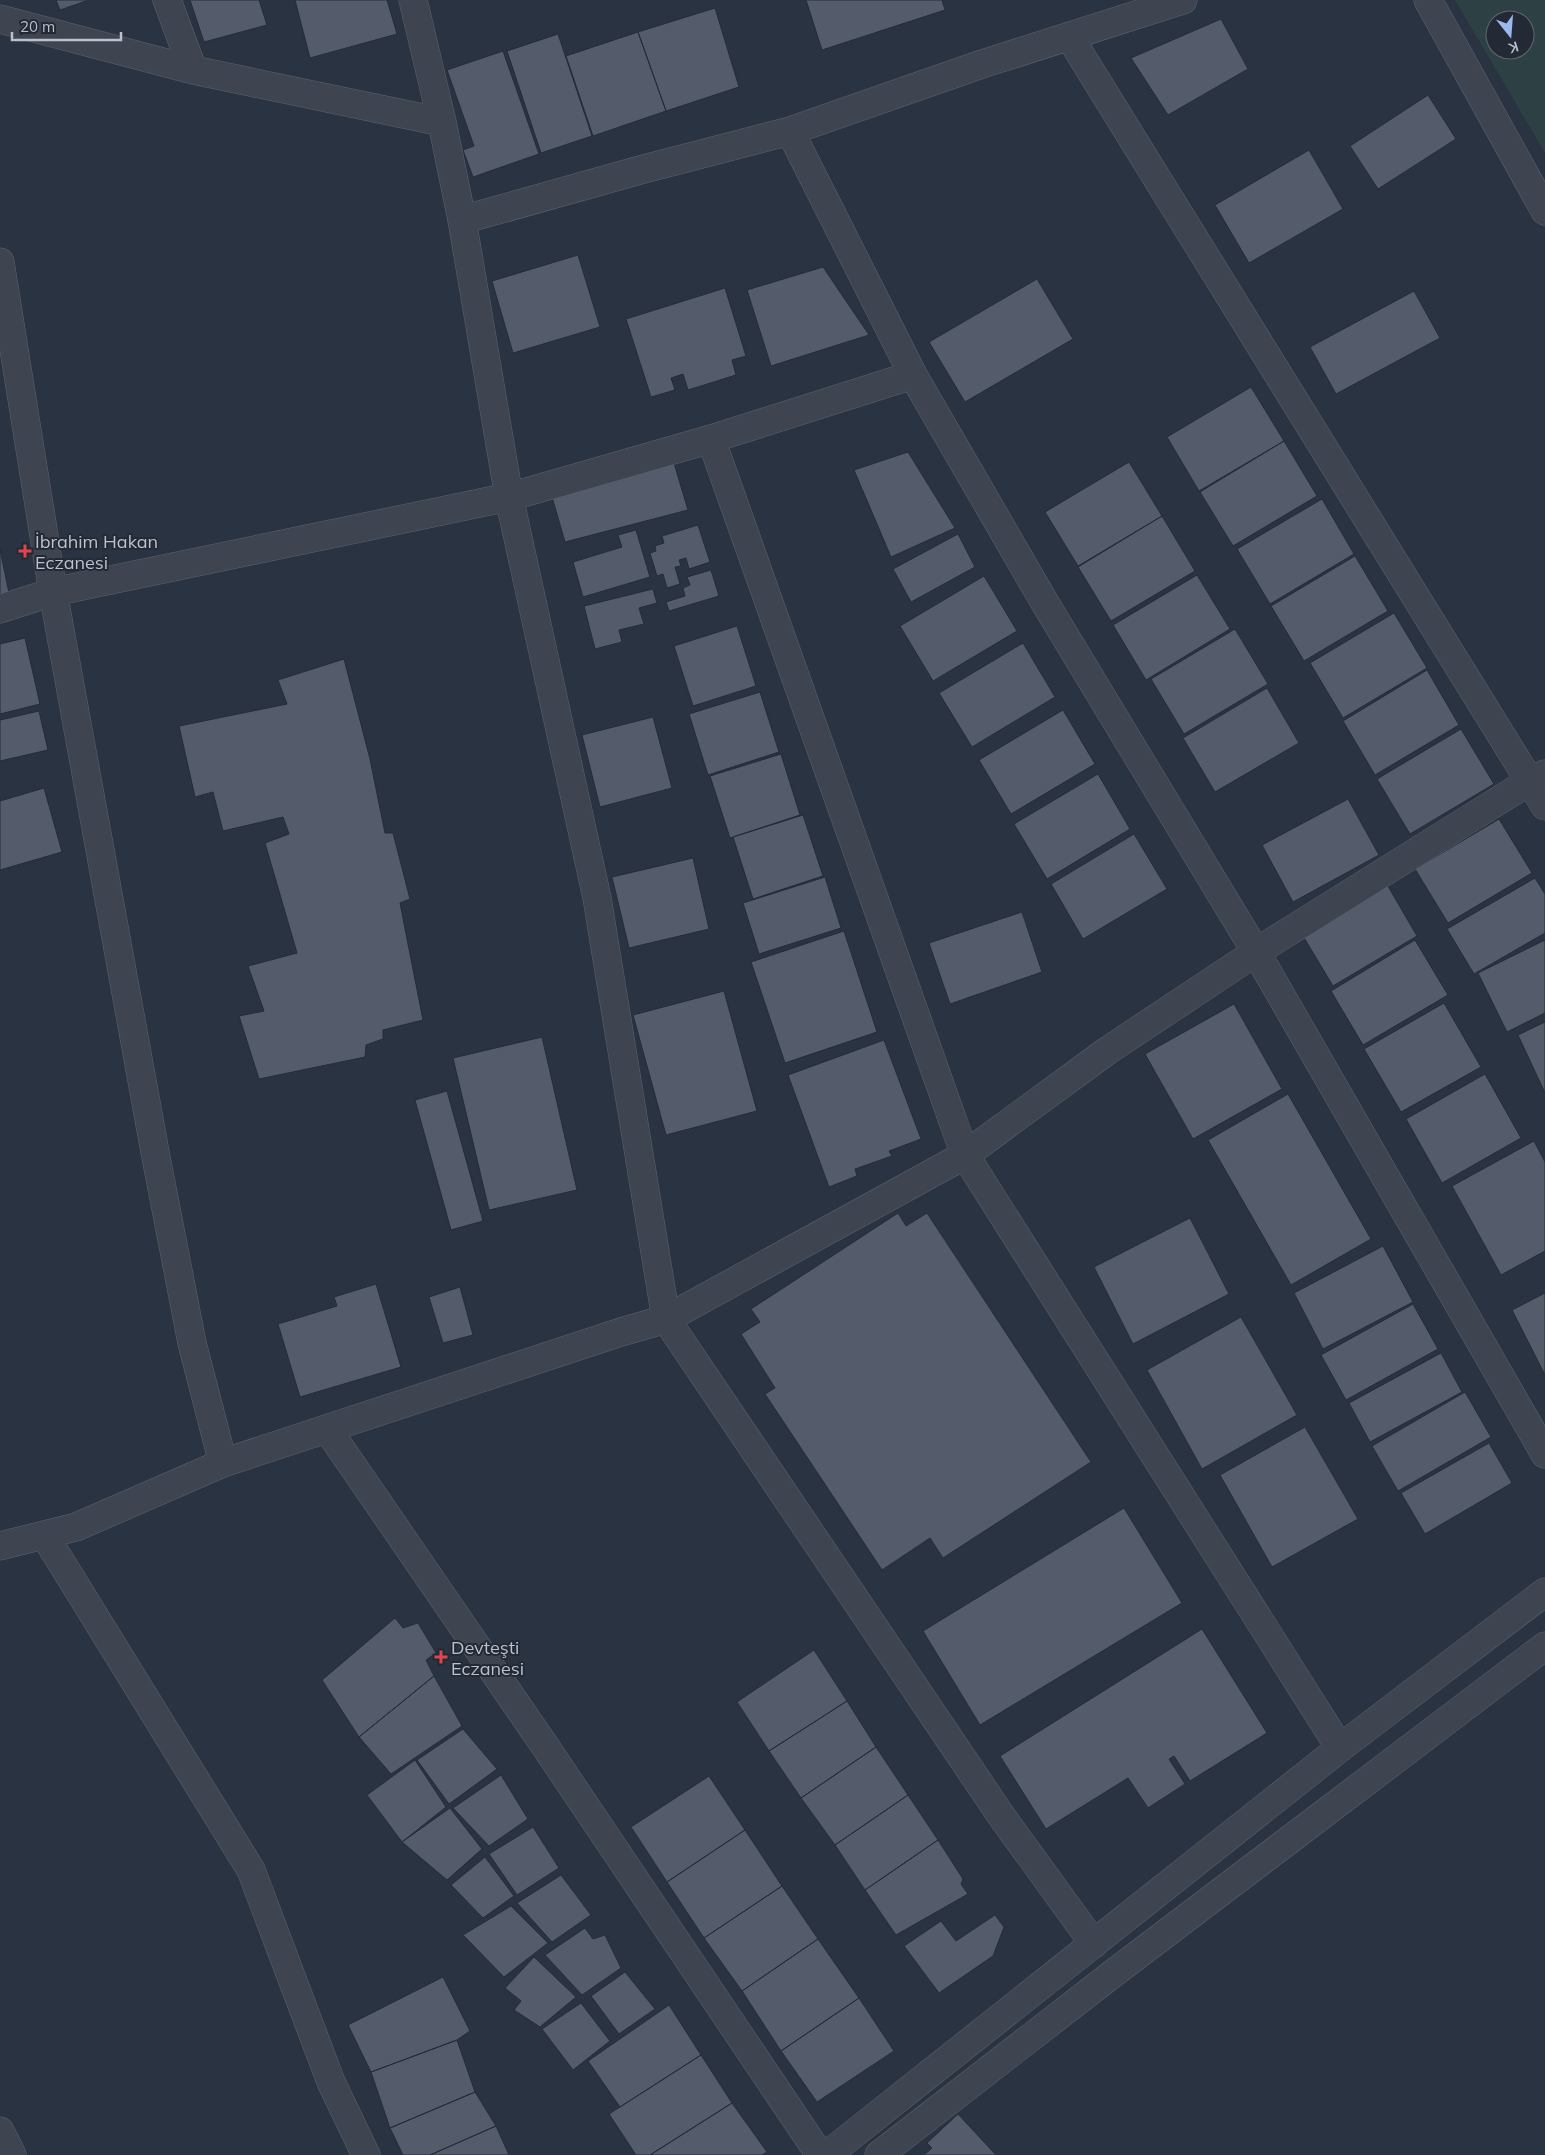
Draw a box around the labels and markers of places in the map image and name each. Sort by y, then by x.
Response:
place label: İbrahim Hakan Eczanesi [35,530,158,574]
marker: İbrahim Hakan Eczanesi [19,545,31,557]
place label: Devteşti Eczanesi [451,1636,524,1680]
marker: Devteşti Eczanesi [435,1651,447,1663]

